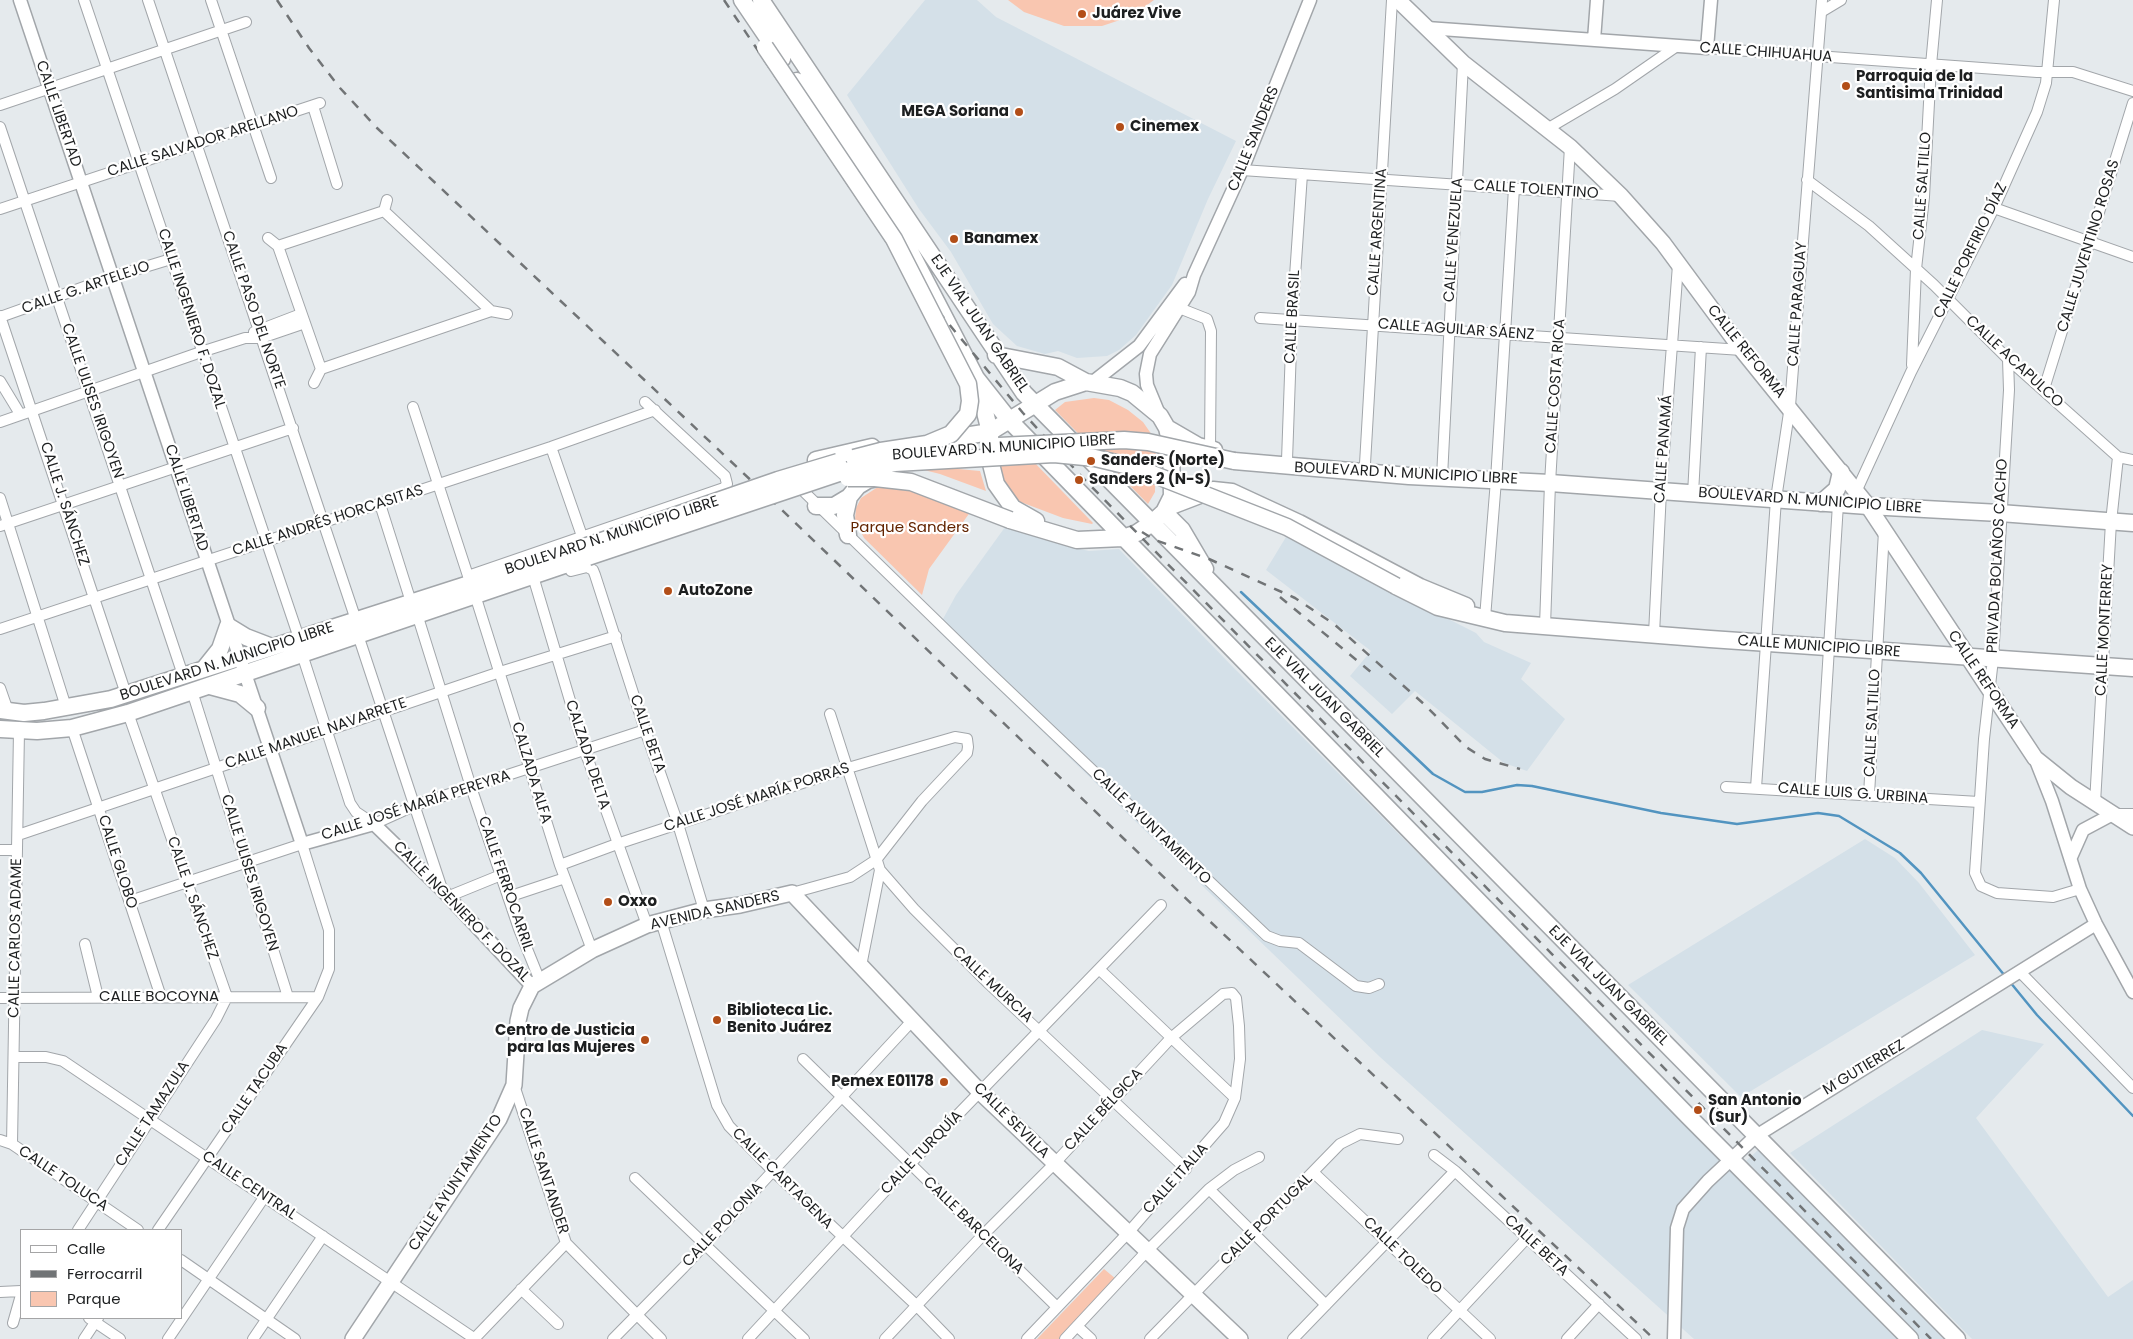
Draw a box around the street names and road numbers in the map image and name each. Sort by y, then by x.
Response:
street label: CALLE CHIHUAHUA [1699,39,1833,67]
street label: CALLE LIBERTAD [31,58,85,170]
street label: CALLE SANDERS [1225,84,1283,194]
street label: CALLE SALVADOR ARELLANO [105,103,301,181]
street label: CALLE SALTILLO [1910,131,1936,241]
street label: CALLE JUVENTINO ROSAS [2054,158,2124,334]
street label: CALLE ARGENTINA [1365,168,1391,296]
street label: CALLE VENEZUELA [1441,177,1467,303]
street label: CALLE TOLENTINO [1473,177,1599,203]
street label: CALLE PORFIRIO DÍAZ [1930,180,2012,322]
street label: CALLE INGENIERO F. DOZAL [153,227,229,411]
street label: CALLE PASO DEL NORTE [218,229,288,391]
street label: CALLE PARAGUAY [1785,241,1811,367]
street label: EJE VIAL JUAN GABRIEL [926,252,1032,396]
street label: CALLE G. ARTELEJO [20,258,152,318]
street label: CALLE BRASIL [1282,270,1304,364]
street label: CALLE REFORMA [1703,302,1789,402]
street label: CALLE ACAPULCO [1961,312,2067,412]
street label: CALLE AGUILAR SÁENZ [1377,316,1535,344]
street label: CALLE COSTA RICA [1542,318,1570,454]
street label: CALLE ULISES IRIGOYEN [57,321,127,481]
street label: CALLE PANAMÁ [1651,394,1677,504]
street label: BOULEVARD N. MUNICIPIO LIBRE [892,431,1116,465]
street label: CALLE J. SÁNCHEZ [36,440,92,568]
street label: CALLE LIBERTAD [160,442,212,554]
street label: PRIVADA BOLAÑOS CACHO [1984,458,2012,654]
street label: BOULEVARD N. MUNICIPIO LIBRE [1294,459,1518,489]
street label: CALLE ANDRÉS HORCASITAS [230,482,426,560]
street label: BOULEVARD N. MUNICIPIO LIBRE [1698,484,1922,518]
street label: BOULEVARD N. MUNICIPIO LIBRE [503,493,721,579]
street label: CALLE MONTERREY [2093,564,2117,696]
street label: BOULEVARD N. MUNICIPIO LIBRE [118,619,336,705]
street label: CALLE REFORMA [1943,627,2023,733]
street label: CALLE MUNICIPIO LIBRE [1737,632,1901,662]
street label: EJE VIAL JUAN GABRIEL [1260,634,1388,762]
street label: CALLE SALTILLO [1861,668,1885,778]
street label: CALLE BETA [625,693,669,775]
street label: CALLE MANUEL NAVARRETE [223,694,409,774]
street label: CALZADA DELTA [561,698,613,812]
street label: CALZADA ALFA [507,720,555,826]
street label: CALLE JOSÉ MARÍA PORRAS [662,759,852,837]
street label: CALLE AYUNTAMIENTO [1088,765,1214,889]
street label: CALLE JOSÉ MARÍA PEREYRA [319,767,513,845]
street label: CALLE LUIS G. URBINA [1777,780,1929,808]
street label: CALLE ULISES IRIGOYEN [217,792,281,954]
street label: CALLE GLOBO [93,813,141,911]
street label: CALLE FERROCARRIL [473,814,537,954]
street label: CALLE J. SÁNCHEZ [163,834,221,962]
street label: CALLE INGENIERO F. DOZAL [389,838,533,986]
street label: CALLE CARLOS ADAME [6,858,26,1018]
street label: AVENIDA SANDERS [648,887,782,935]
street label: EJE VIAL JUAN GABRIEL [1544,922,1672,1050]
street label: CALLE MURCIA [948,943,1036,1027]
street label: CALLE BOCOYNA [99,988,219,1006]
street label: M GUTIERREZ [1820,1037,1908,1099]
street label: CALLE TACUBA [218,1040,292,1138]
street label: CALLE TAMAZULA [112,1058,194,1170]
street label: CALLE BÉLGICA [1061,1065,1147,1155]
street label: CALLE SEVILLA [969,1079,1053,1163]
street label: CALLE SANTANDER [514,1105,572,1237]
street label: CALLE TURQUÍA [878,1107,966,1199]
street label: CALLE AYUNTAMIENTO [405,1111,507,1255]
street label: CALLE CARTAGENA [728,1125,836,1233]
street label: CALLE ITALIA [1140,1140,1212,1218]
street label: CALLE TOLUCA [15,1142,111,1216]
street label: CALLE CENTRAL [198,1148,300,1224]
street label: CALLE PORTUGAL [1217,1170,1317,1270]
street label: CALLE BARCELONA [919,1173,1027,1279]
street label: CALLE POLONIA [679,1179,767,1271]
street label: CALLE BETA [1500,1212,1572,1280]
street label: CALLE TOLEDO [1359,1214,1445,1298]

